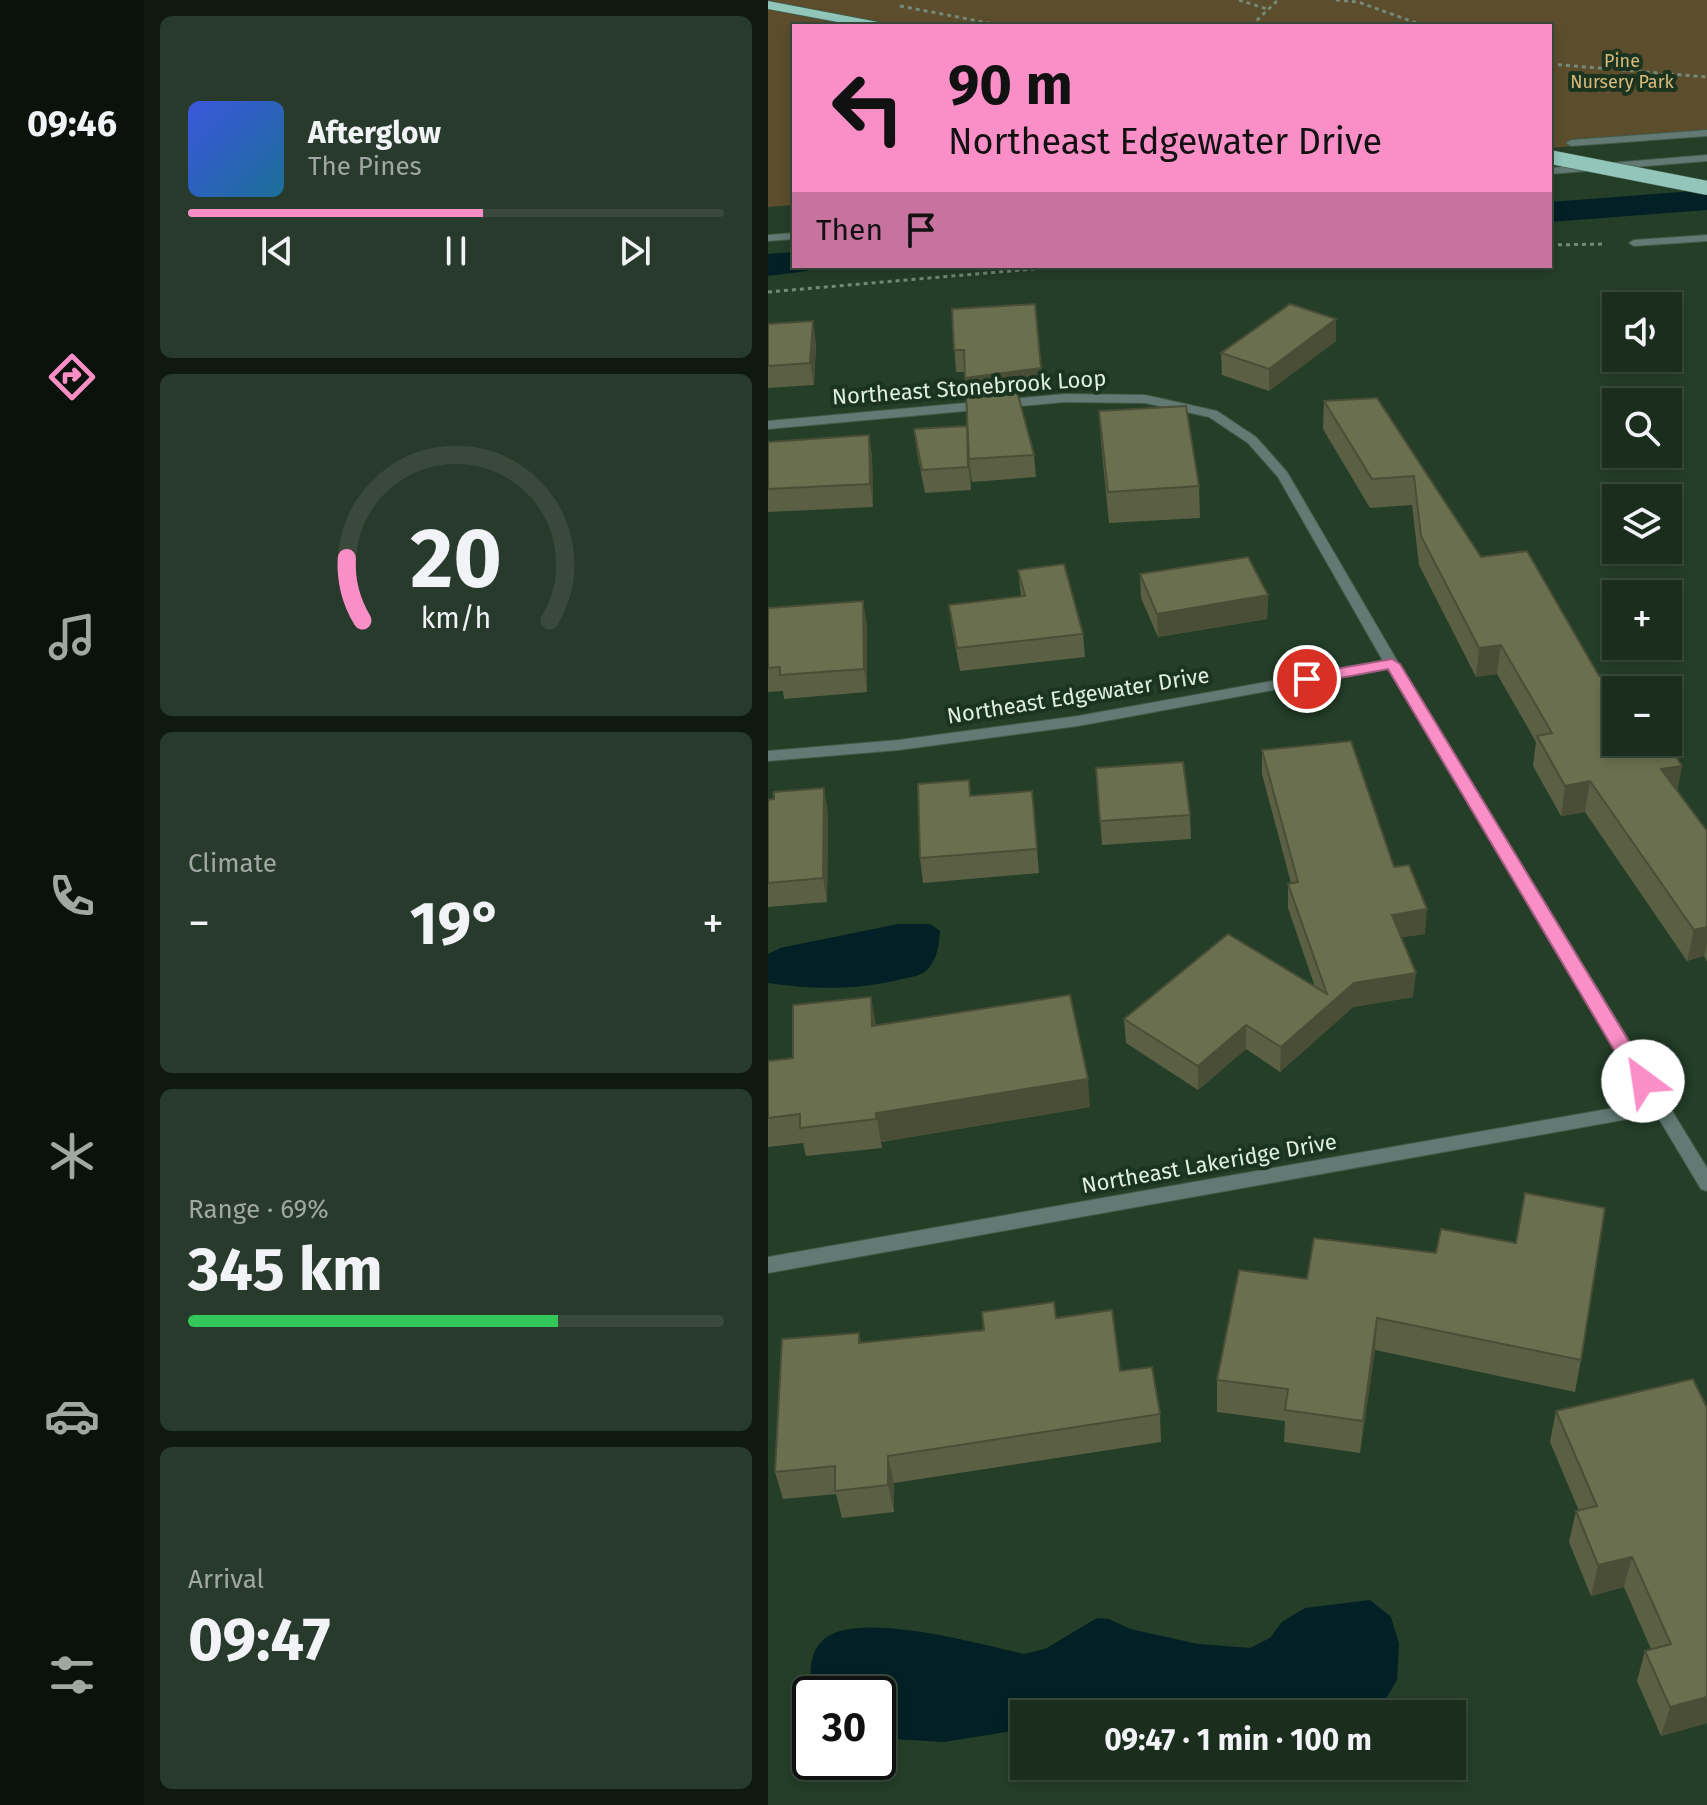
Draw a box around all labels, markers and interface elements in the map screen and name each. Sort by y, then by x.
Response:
park label: Pine Nursery Park [1570,50,1675,93]
text: 90 m [948,52,1073,119]
icon: left [816,56,920,160]
text: 09:46 [27,102,117,146]
text: Afterglow [308,115,441,151]
text: Northeast Edgewater Drive [948,120,1382,164]
text: The Pines [308,151,422,182]
icon: arrive [899,208,943,252]
text: Then [816,212,883,248]
icon: previous [255,229,299,273]
icon: pause [434,229,478,273]
icon: next [613,229,657,273]
map controls [1602,292,1682,756]
button: sound [1602,292,1682,372]
icon: directions [44,349,100,405]
street label: Northeast Stonebrook Loop [831,364,1107,411]
button: search [1602,388,1682,468]
button: layers [1602,484,1682,564]
text: 20 [410,508,502,608]
button: + [1602,580,1682,660]
text: km/h [421,601,491,636]
icon: music [44,609,100,665]
pin [1273,645,1341,713]
icon: arrive [1285,657,1329,701]
street label: Northeast Edgewater Drive [945,661,1211,730]
button: − [1602,676,1682,756]
text: Climate [188,848,277,879]
icon: phone [44,868,100,924]
text: 19° [410,888,502,960]
text: − [188,897,210,950]
text: + [702,897,724,950]
position arrow [1601,1039,1685,1123]
icon: climate [44,1128,100,1184]
street label: Northeast Lakeridge Drive [1079,1128,1339,1199]
text: Range · 69% [188,1194,329,1225]
text: 345 km [188,1234,383,1306]
icon: car [44,1388,100,1444]
text: Arrival [188,1564,264,1595]
text: 09:47 [188,1604,331,1676]
icon: filters [44,1647,100,1703]
speed limit sign: 30 [792,1676,896,1780]
text: 09:47 · 1 min · 100 m [1104,1722,1372,1758]

